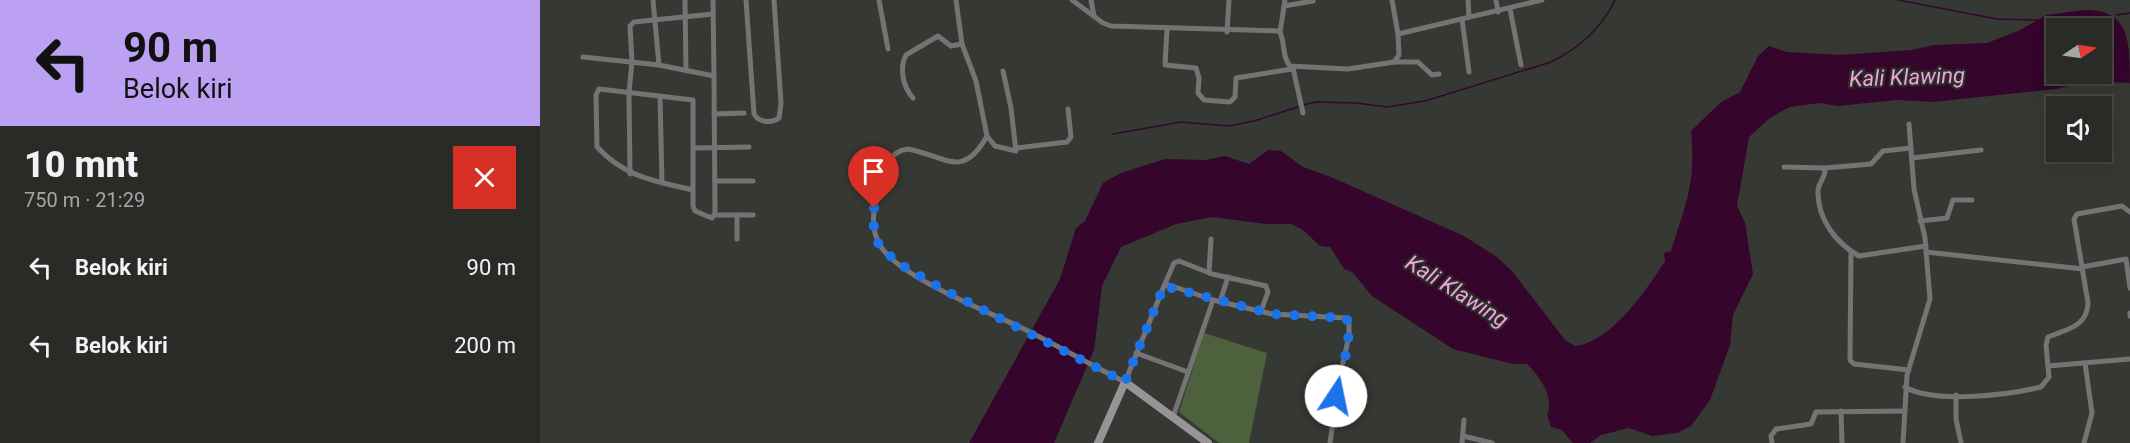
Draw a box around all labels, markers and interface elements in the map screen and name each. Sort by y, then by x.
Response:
north arrow [2046,18,2112,84]
map controls [2046,18,2112,162]
text: 90 m [123,23,218,72]
icon: left [24,24,102,102]
water label: Kali Klawing [1849,62,1965,92]
text: Belok kiri [123,73,232,105]
button: sound [2046,96,2112,162]
text: 10 mnt [24,144,138,186]
button: close [453,146,516,209]
pin [848,146,899,208]
icon: arrive [857,155,890,188]
text: 750 m · 21:29 [24,188,145,212]
water label: Kali Klawing [1401,250,1513,332]
icon: left [24,251,57,284]
text: Belok kiri [75,255,168,280]
text: 90 m [467,255,516,280]
icon: left [24,329,57,362]
text: Belok kiri [75,333,168,358]
text: 200 m [454,333,516,358]
position arrow [1304,364,1368,428]

